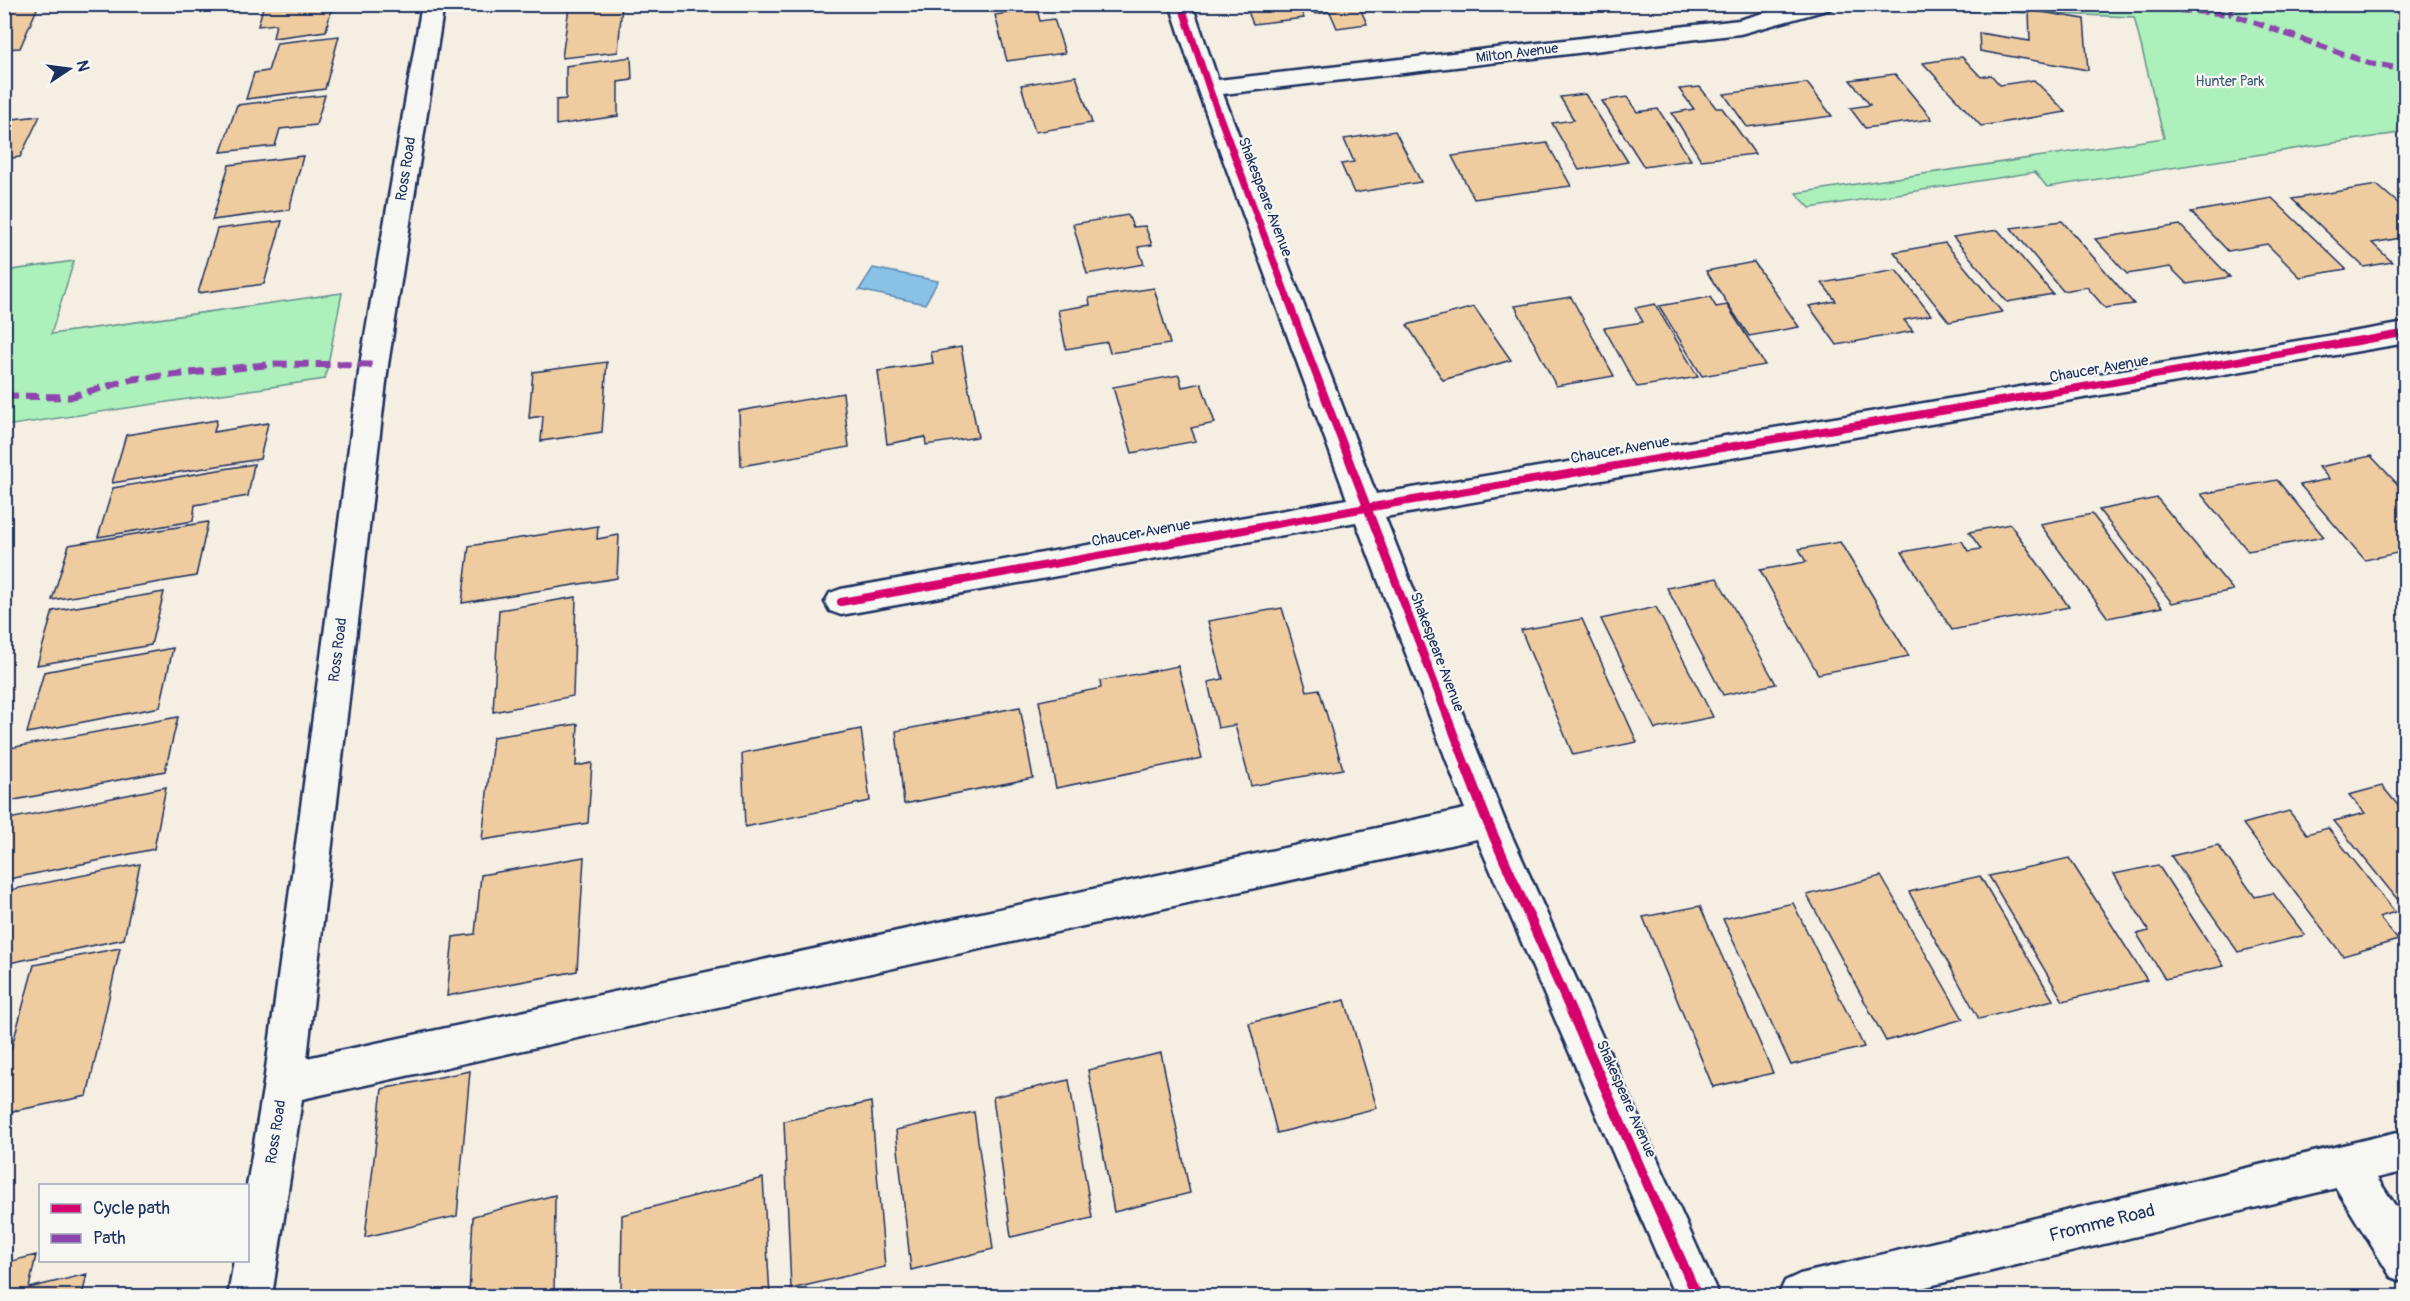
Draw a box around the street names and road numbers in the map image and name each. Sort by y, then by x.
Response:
street label: Milton Avenue [1475,39,1559,66]
street label: Shakespeare Avenue [1233,135,1297,260]
street label: Ross Road [392,136,420,202]
street label: Chaucer Avenue [2048,351,2151,387]
street label: Chaucer Avenue [1569,432,1672,468]
street label: Chaucer Avenue [1090,515,1193,551]
street label: Shakespeare Avenue [1405,590,1469,715]
street label: Ross Road [325,617,351,683]
street label: Shakespeare Avenue [1592,1037,1661,1161]
street label: Ross Road [262,1099,290,1165]
street label: Fromme Road [2047,1199,2157,1247]

